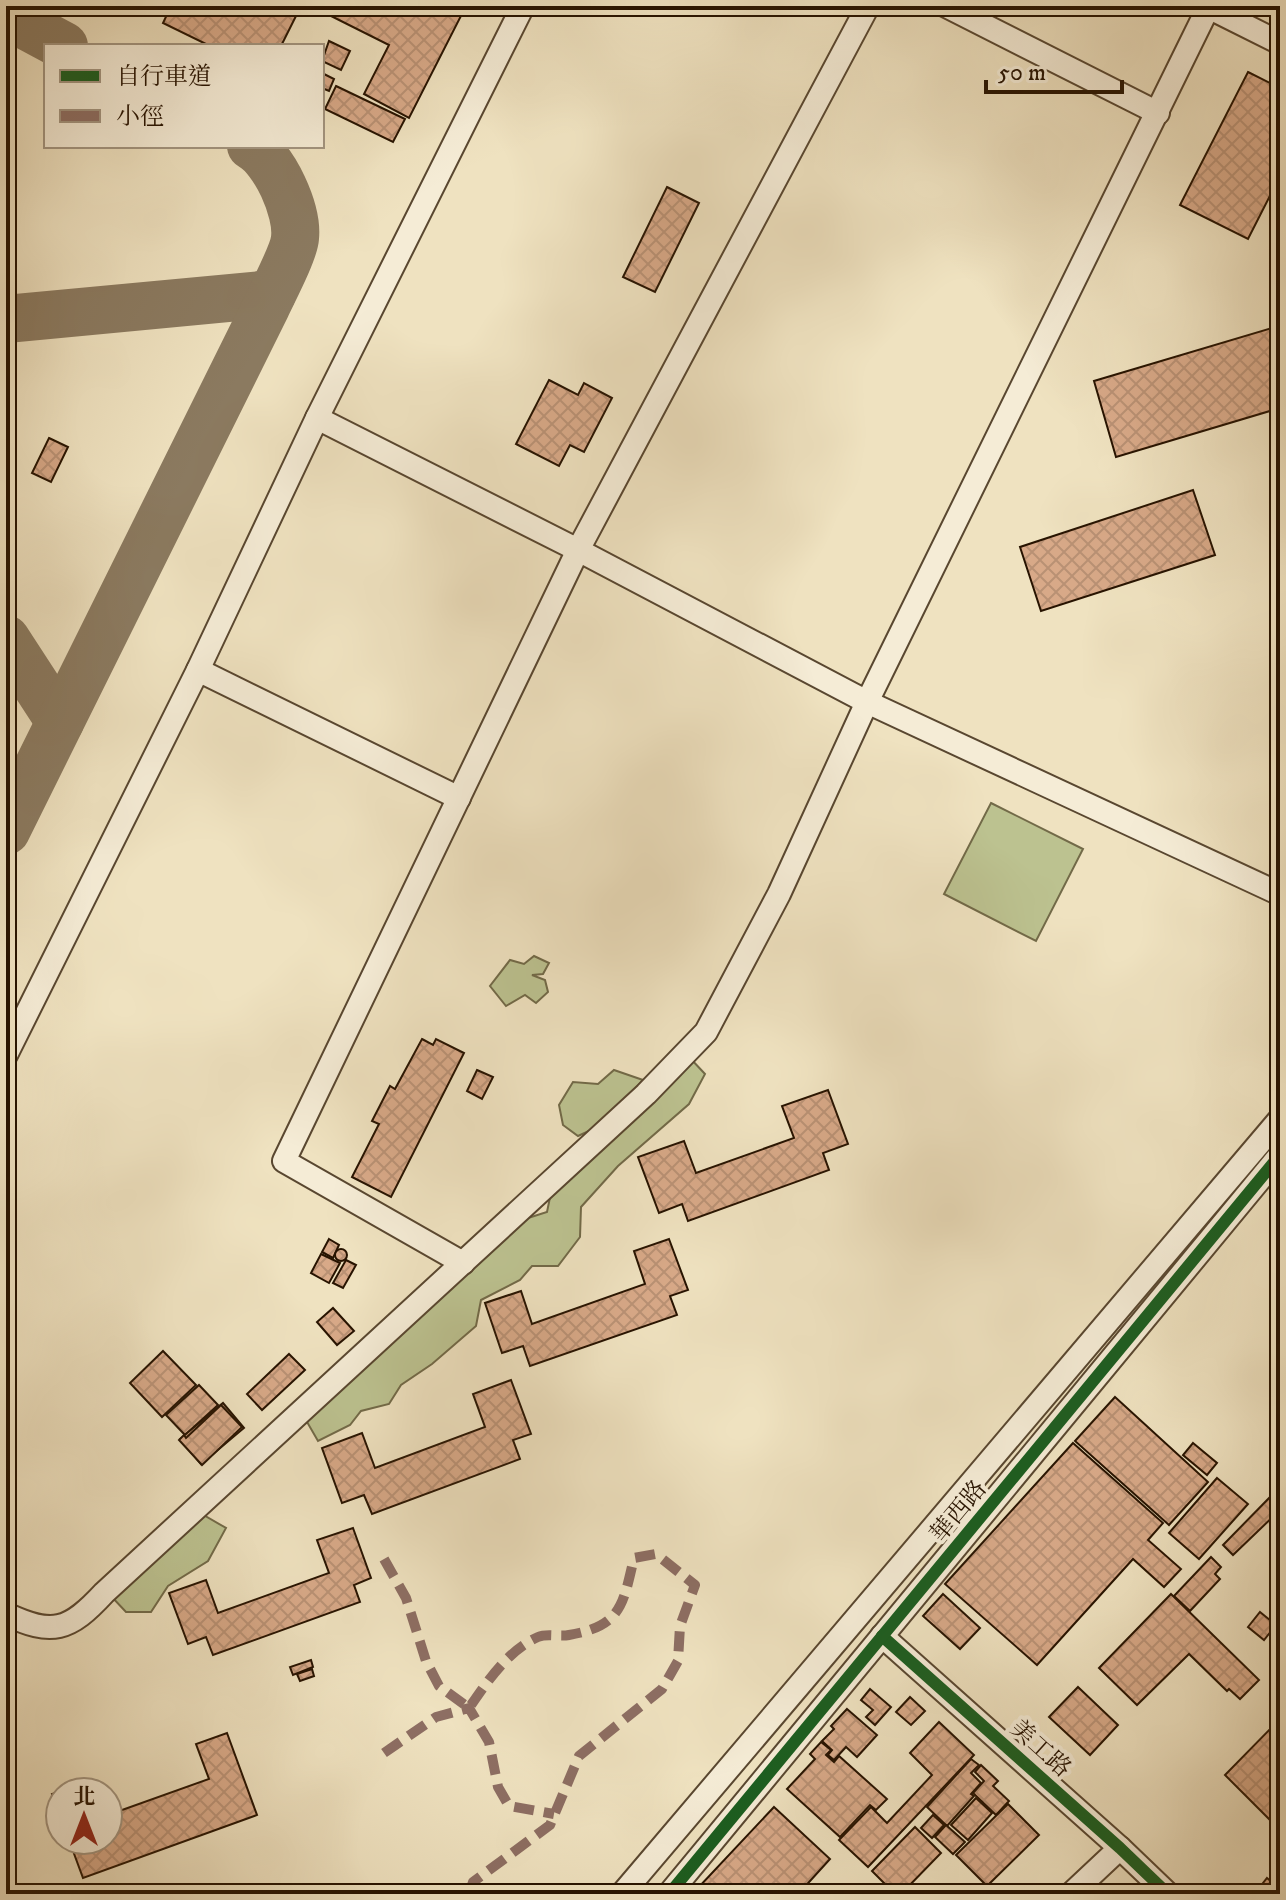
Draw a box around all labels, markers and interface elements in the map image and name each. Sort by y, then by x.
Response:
legend [44,44,324,148]
scale bar [986,44,1122,94]
text: 50 m [998,58,1046,88]
text: 自行車道 [116,62,212,92]
text: 小徑 [116,102,164,132]
street label: 華西路 [924,1474,993,1549]
street label: 美工路 [1004,1714,1077,1784]
north arrow [44,1776,124,1856]
text: 北 [73,1784,95,1811]

